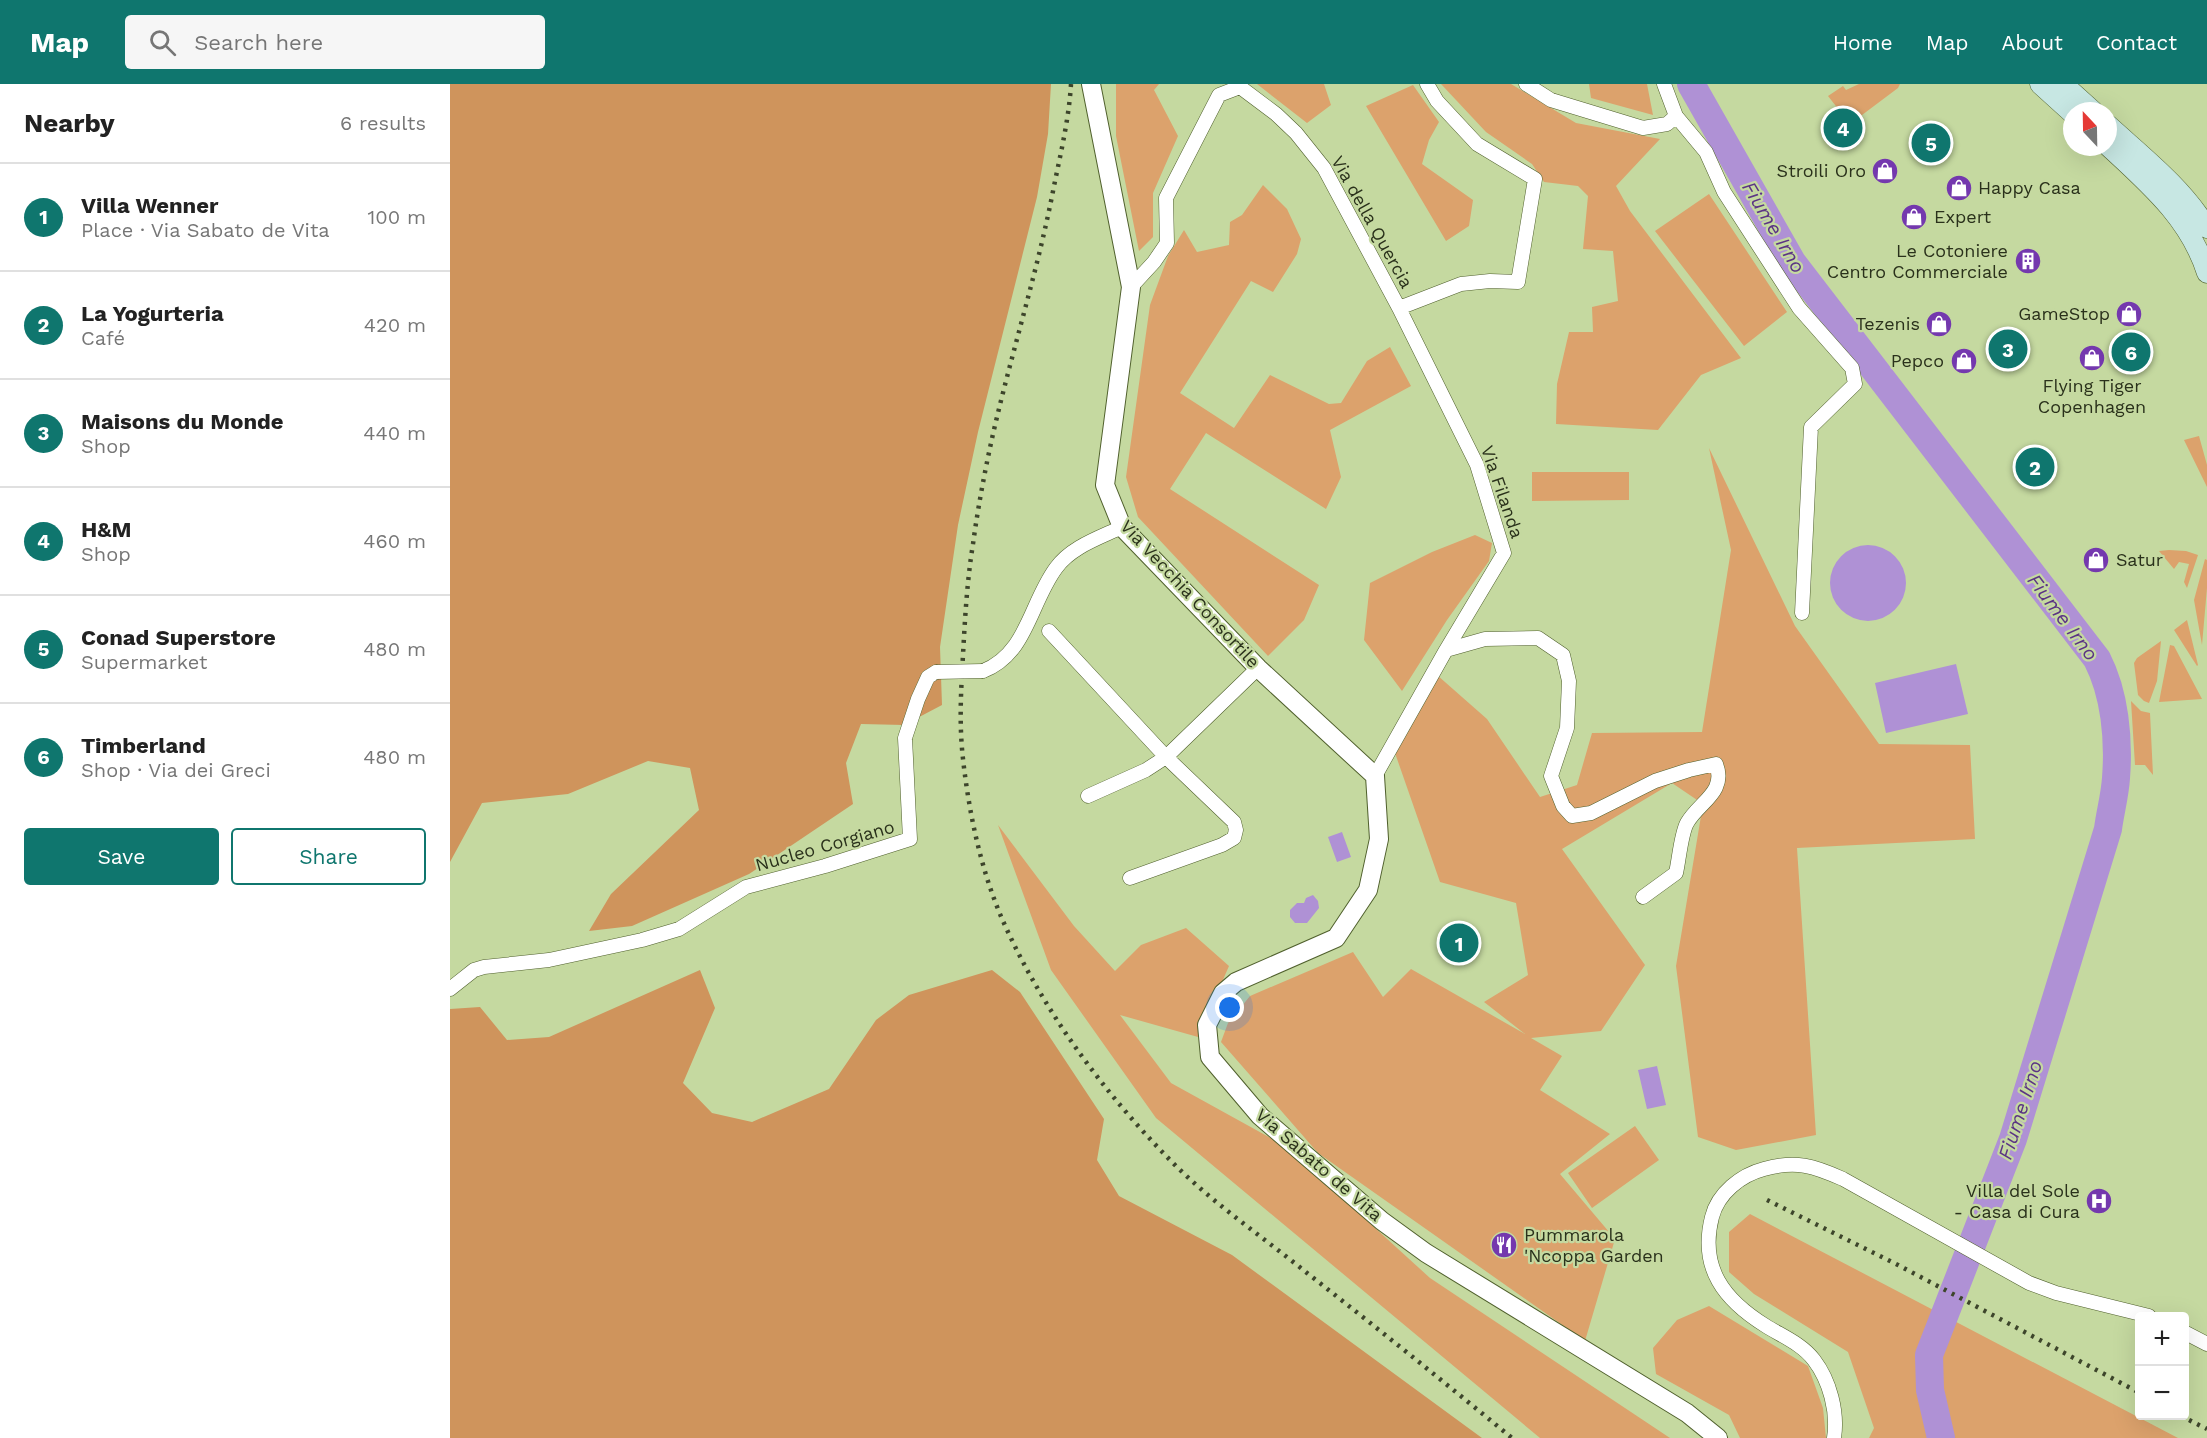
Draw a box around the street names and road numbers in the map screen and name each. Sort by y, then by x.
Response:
street label: Via della Quercia [1327,152,1418,292]
street label: Via Filanda [1477,443,1528,541]
street label: Via Vecchia Consortile [1116,515,1264,672]
street label: Nucleo Corgiano [753,816,897,875]
street label: Via Sabato de Vita [1252,1104,1387,1225]

